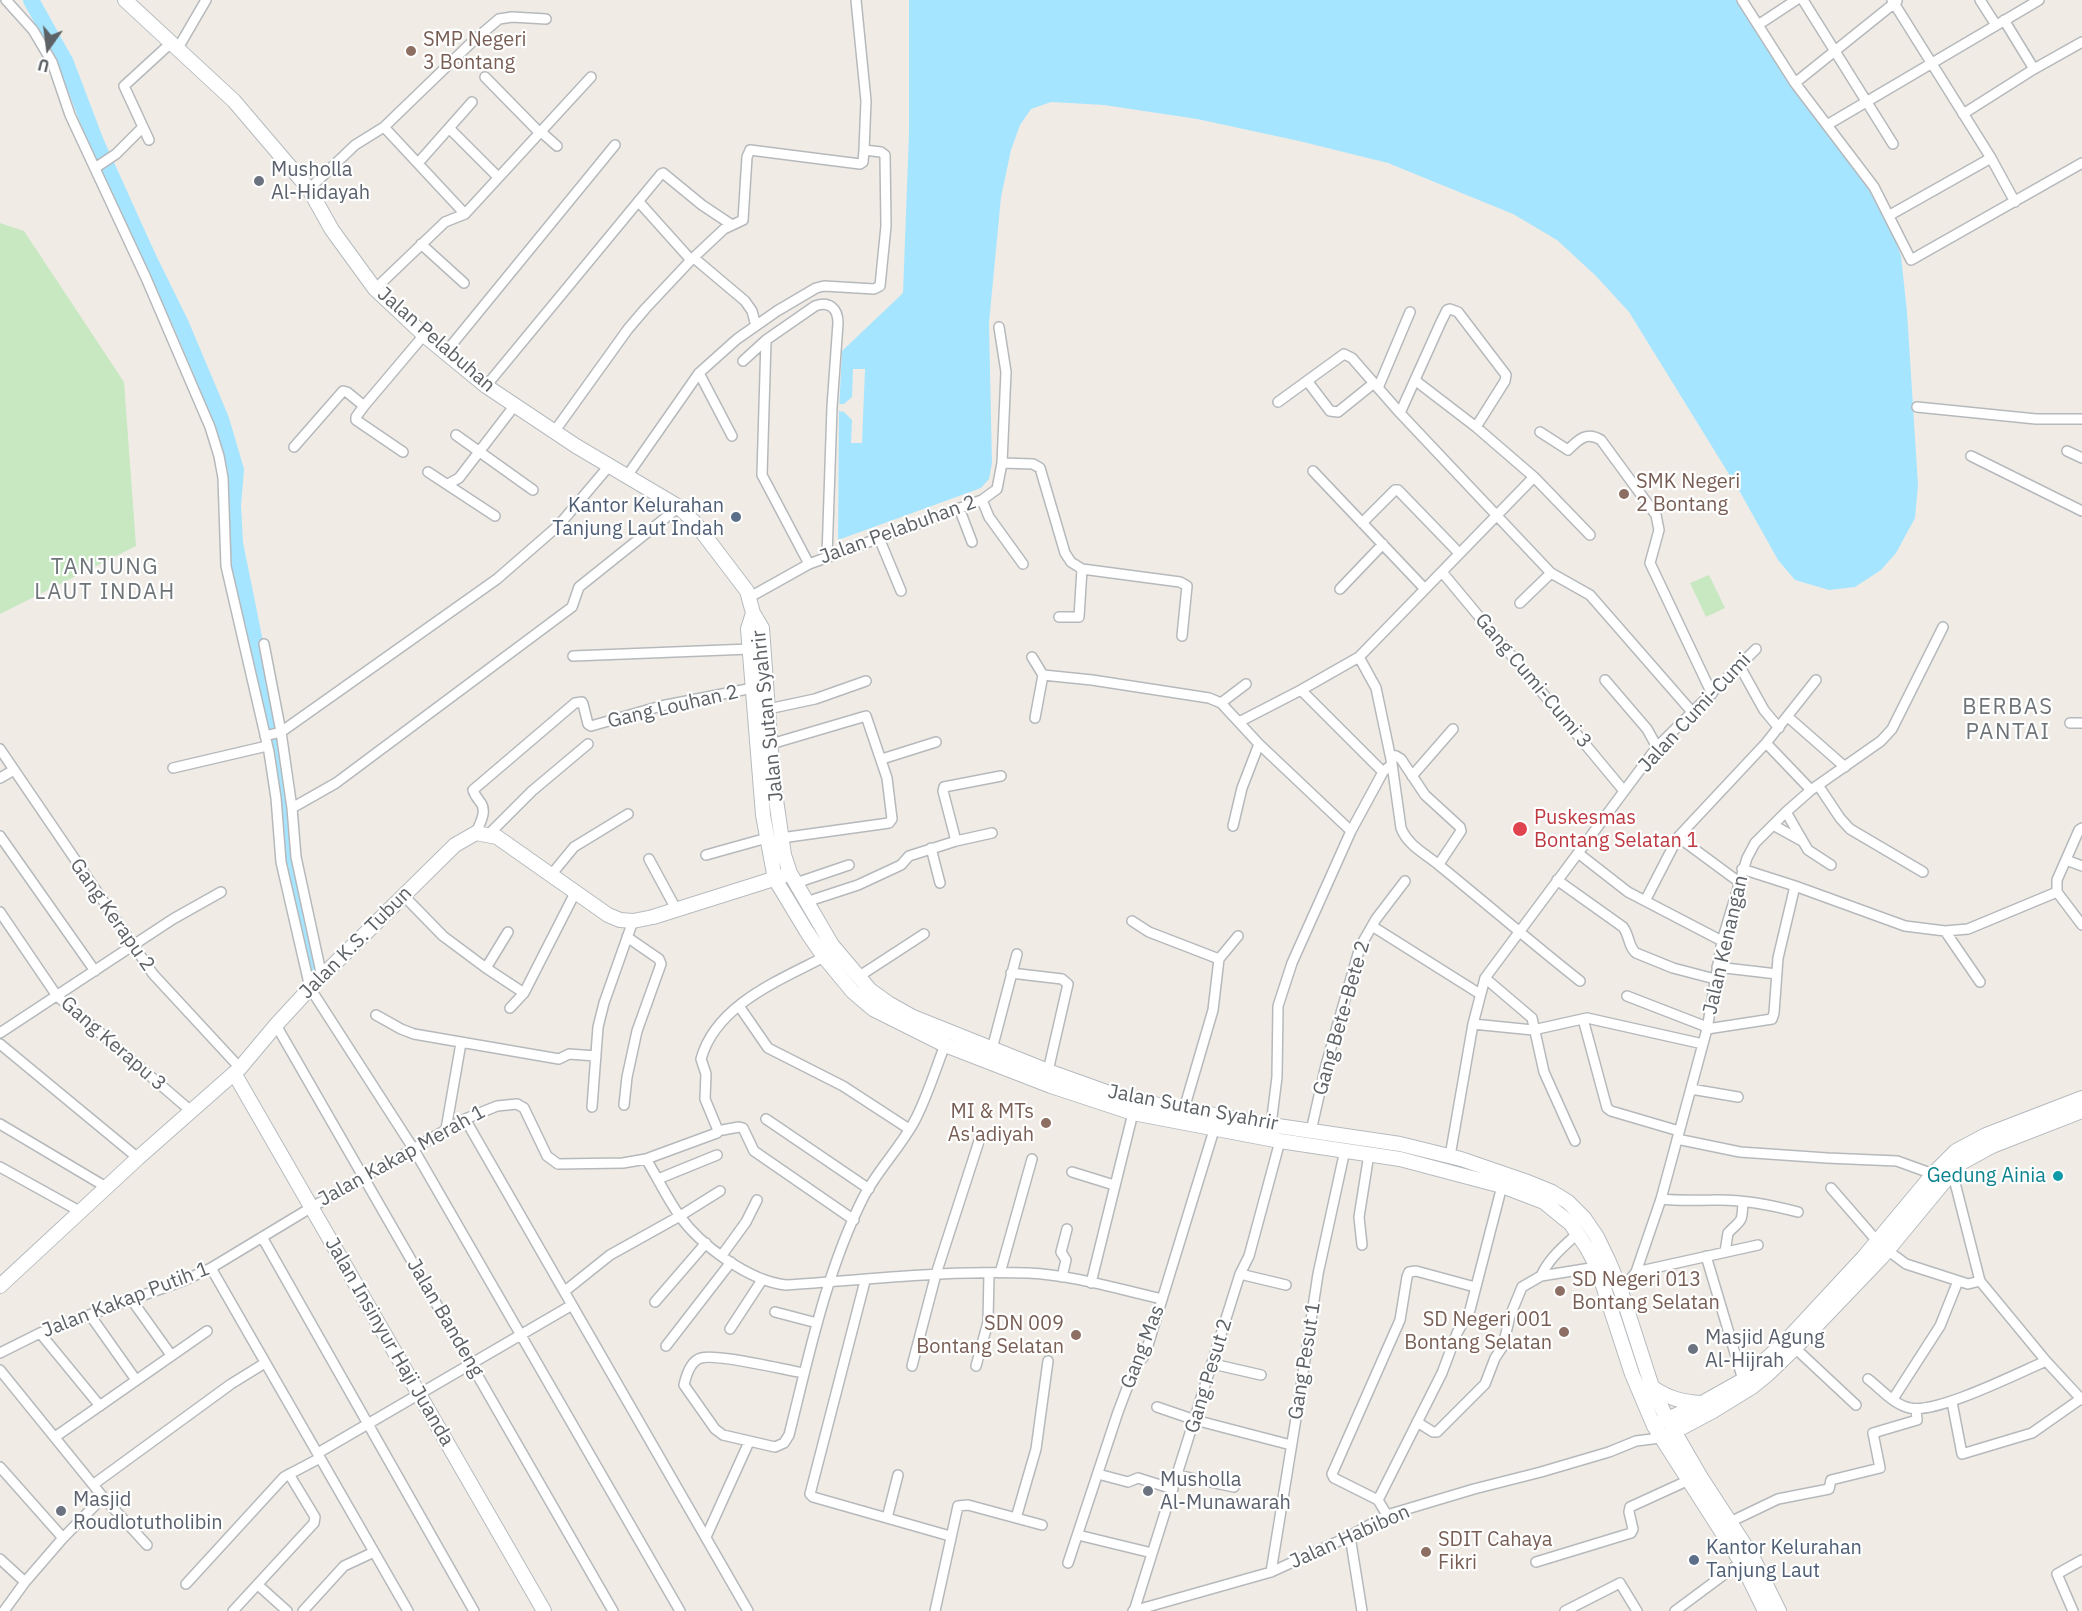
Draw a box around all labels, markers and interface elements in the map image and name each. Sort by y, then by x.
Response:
north arrow [18,18,78,78]
place label: SMP Negeri 3 Bontang [423,28,527,75]
marker: SMP Negeri 3 Bontang [404,44,418,58]
text: U [36,54,51,77]
place label: Musholla Al-Hidayah [271,158,370,205]
marker: Musholla Al-Hidayah [252,174,266,188]
street label: Jalan Pelabuhan [372,282,500,398]
place label: SMK Negeri 2 Bontang [1636,470,1740,517]
marker: SMK Negeri 2 Bontang [1617,487,1631,501]
street label: Jalan Pelabuhan 2 [816,491,980,569]
place label: Kantor Kelurahan Tanjung Laut Indah [552,494,724,541]
marker: Kantor Kelurahan Tanjung Laut Indah [729,510,743,524]
district label: TANJUNG LAUT INDAH [34,555,176,606]
street label: Gang Cumi-Cumi 3 [1470,609,1596,753]
street label: Jalan Sutan Syahrir [747,629,789,803]
street label: Jalan Cumi-Cumi [1634,649,1756,777]
street label: Gang Louhan 2 [605,680,741,734]
district label: BERBAS PANTAI [1962,695,2054,746]
place label: Puskesmas Bontang Selatan 1 [1534,806,1698,853]
marker: Puskesmas Bontang Selatan 1 [1511,820,1529,838]
street label: Gang Kerapu 2 [64,854,160,976]
street label: Jalan Kenangan [1698,873,1754,1017]
street label: Jalan K.S. Tubun [295,882,417,1004]
street label: Gang Bete-Bete 2 [1308,938,1376,1098]
street label: Gang Kerapu 3 [55,992,171,1096]
street label: Jalan Sutan Syahrir [1106,1080,1280,1136]
street label: Jalan Kakap Merah 1 [314,1100,490,1212]
place label: MI & MTs As'adiyah [948,1100,1034,1147]
marker: MI & MTs As'adiyah [1039,1116,1053,1130]
place label: Gedung Ainia [1927,1164,2046,1188]
marker: Gedung Ainia [2051,1169,2065,1183]
street label: Jalan Insinyur Haji Juanda [319,1233,459,1451]
street label: Jalan Bandeng [401,1255,489,1381]
street label: Jalan Kakap Putih 1 [39,1257,213,1343]
place label: SD Negeri 013 Bontang Selatan [1572,1268,1720,1315]
marker: SD Negeri 013 Bontang Selatan [1553,1284,1567,1298]
street label: Gang Pesut 1 [1284,1300,1326,1422]
street label: Gang Mas [1116,1302,1170,1392]
place label: SD Negeri 001 Bontang Selatan [1404,1308,1552,1355]
place label: SDN 009 Bontang Selatan [916,1312,1064,1359]
street label: Gang Pesut 2 [1180,1316,1238,1436]
marker: SD Negeri 001 Bontang Selatan [1557,1325,1571,1339]
place label: Masjid Agung Al-Hijrah [1705,1326,1825,1373]
marker: SDN 009 Bontang Selatan [1069,1328,1083,1342]
marker: Masjid Agung Al-Hijrah [1686,1342,1700,1356]
place label: Musholla Al-Munawarah [1160,1468,1291,1515]
marker: Musholla Al-Munawarah [1141,1484,1155,1498]
place label: Masjid Roudlotutholibin [73,1488,223,1535]
street label: Jalan Habibon [1286,1500,1414,1574]
marker: Masjid Roudlotutholibin [54,1504,68,1518]
place label: SDIT Cahaya Fikri [1438,1528,1552,1575]
place label: Kantor Kelurahan Tanjung Laut [1706,1536,1862,1583]
marker: SDIT Cahaya Fikri [1419,1545,1433,1559]
marker: Kantor Kelurahan Tanjung Laut [1687,1553,1701,1567]

